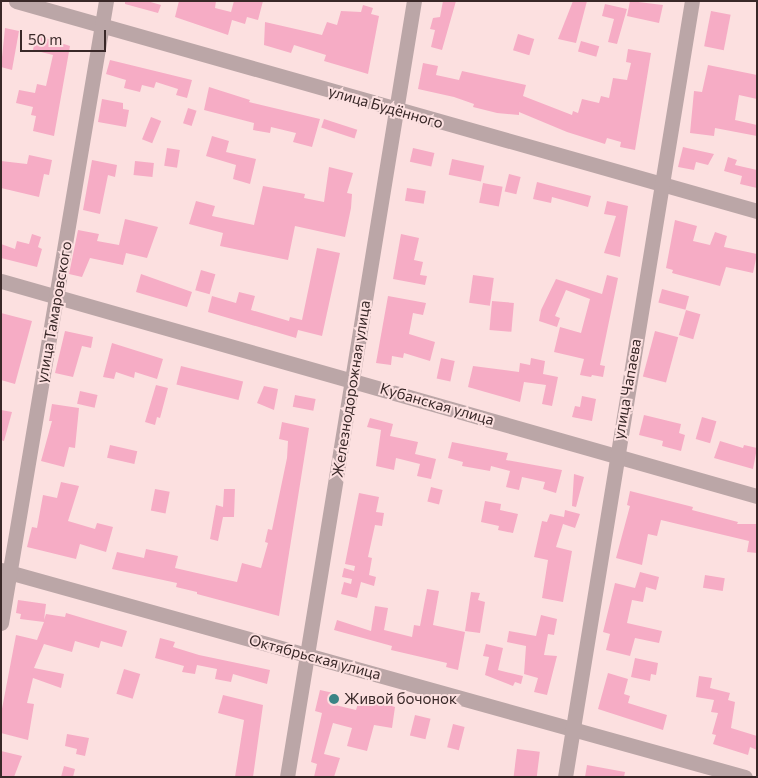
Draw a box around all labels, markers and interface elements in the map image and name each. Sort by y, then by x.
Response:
scale bar [22,20,109,52]
text: 50 m [28,30,62,48]
street label: улица Будённого [327,82,445,132]
street label: улица Тамаровского [33,240,75,384]
street label: Железнодорожная улица [328,299,374,479]
street label: улица Чапаева [609,337,645,441]
street label: Кубанская улица [378,379,496,429]
street label: Октябрьская улица [247,631,383,683]
place label: Живой бочонок [344,690,457,708]
marker: Живой бочонок [328,693,340,705]

